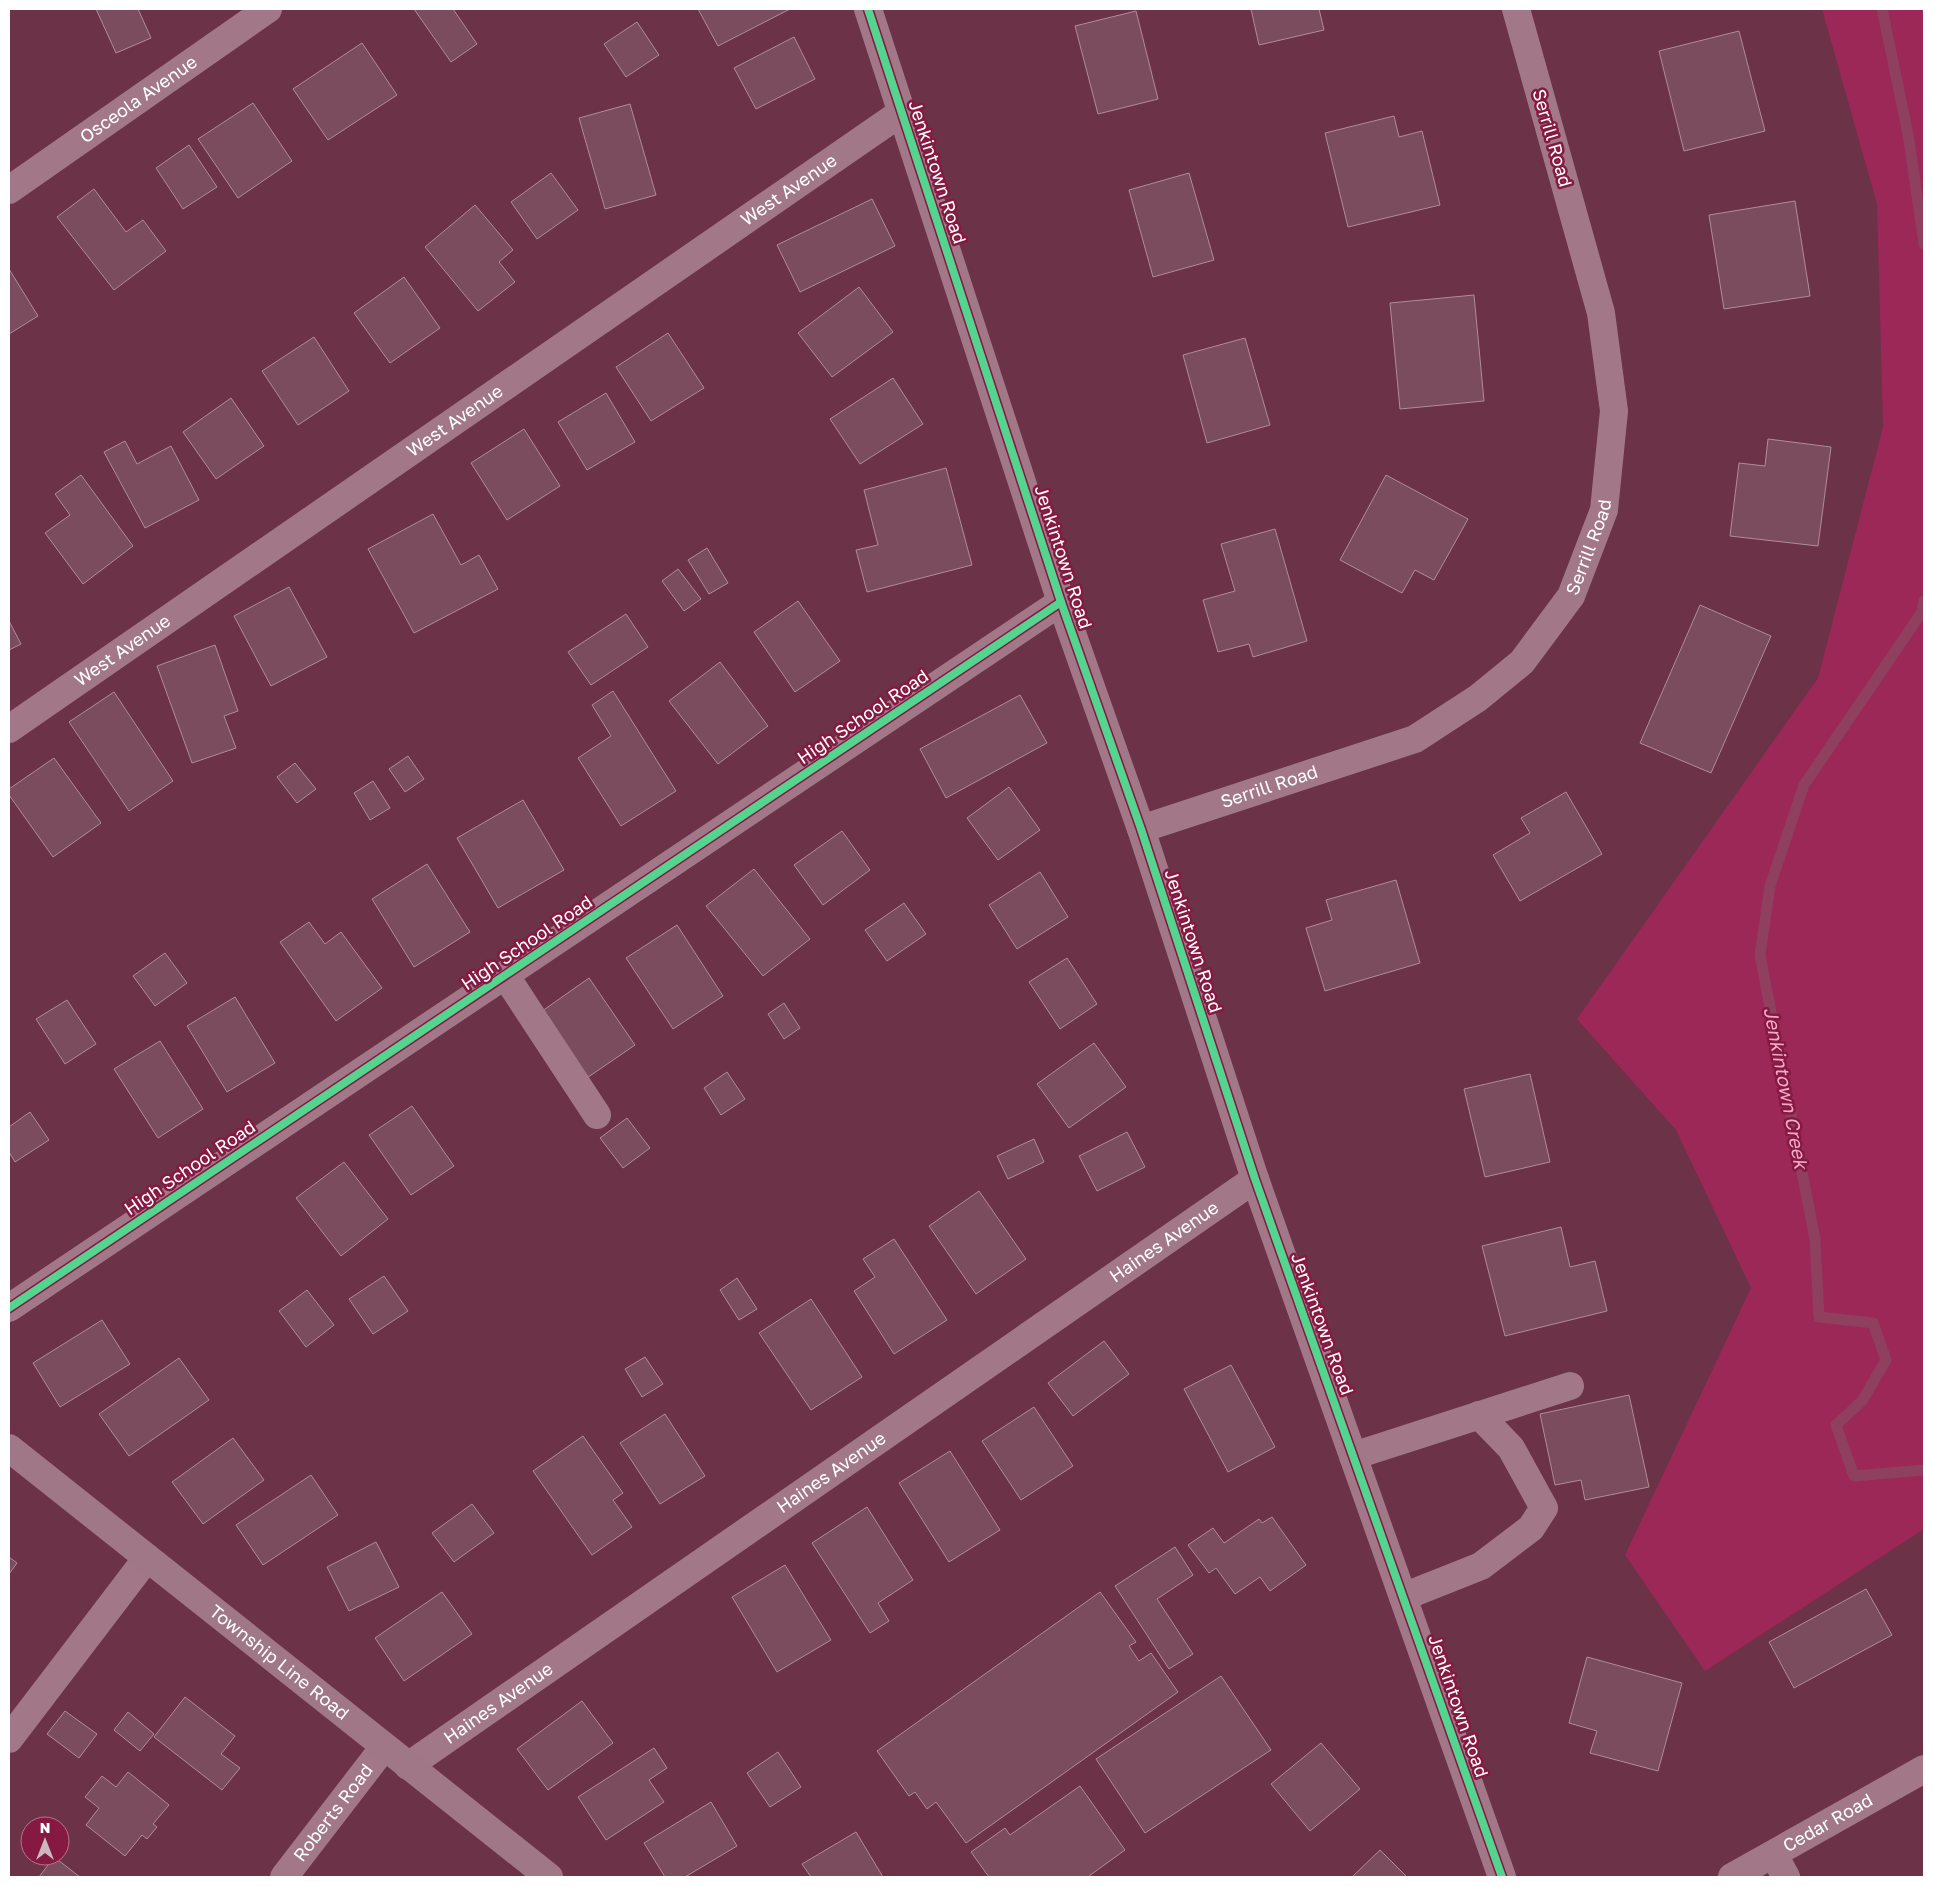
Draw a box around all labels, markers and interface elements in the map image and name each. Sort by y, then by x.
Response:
street label: Osceola Avenue [75,50,201,147]
street label: Serrill Road [1528,86,1577,189]
street label: Jenkintown Road [904,97,972,246]
street label: West Avenue [736,148,841,230]
street label: West Avenue [402,379,507,461]
street label: Jenkintown Road [1030,482,1098,631]
street label: Serrill Road [1560,498,1615,598]
street label: West Avenue [70,609,174,691]
street label: High School Road [793,664,932,768]
street label: Serrill Road [1218,760,1320,812]
street label: Jenkintown Road [1160,866,1228,1015]
street label: High School Road [457,890,596,994]
water label: Jenkintown Creek [1760,1005,1814,1173]
street label: High School Road [120,1115,259,1219]
street label: Haines Avenue [1105,1196,1222,1287]
street label: Jenkintown Road [1287,1250,1359,1398]
street label: Haines Avenue [772,1426,890,1517]
street label: Township Line Road [206,1600,354,1724]
street label: Jenkintown Road [1424,1631,1494,1780]
street label: Haines Avenue [439,1657,557,1748]
street label: Roberts Road [288,1759,377,1865]
street label: Cedar Road [1779,1788,1876,1856]
north arrow [20,1816,70,1866]
text: N [40,1819,50,1836]

